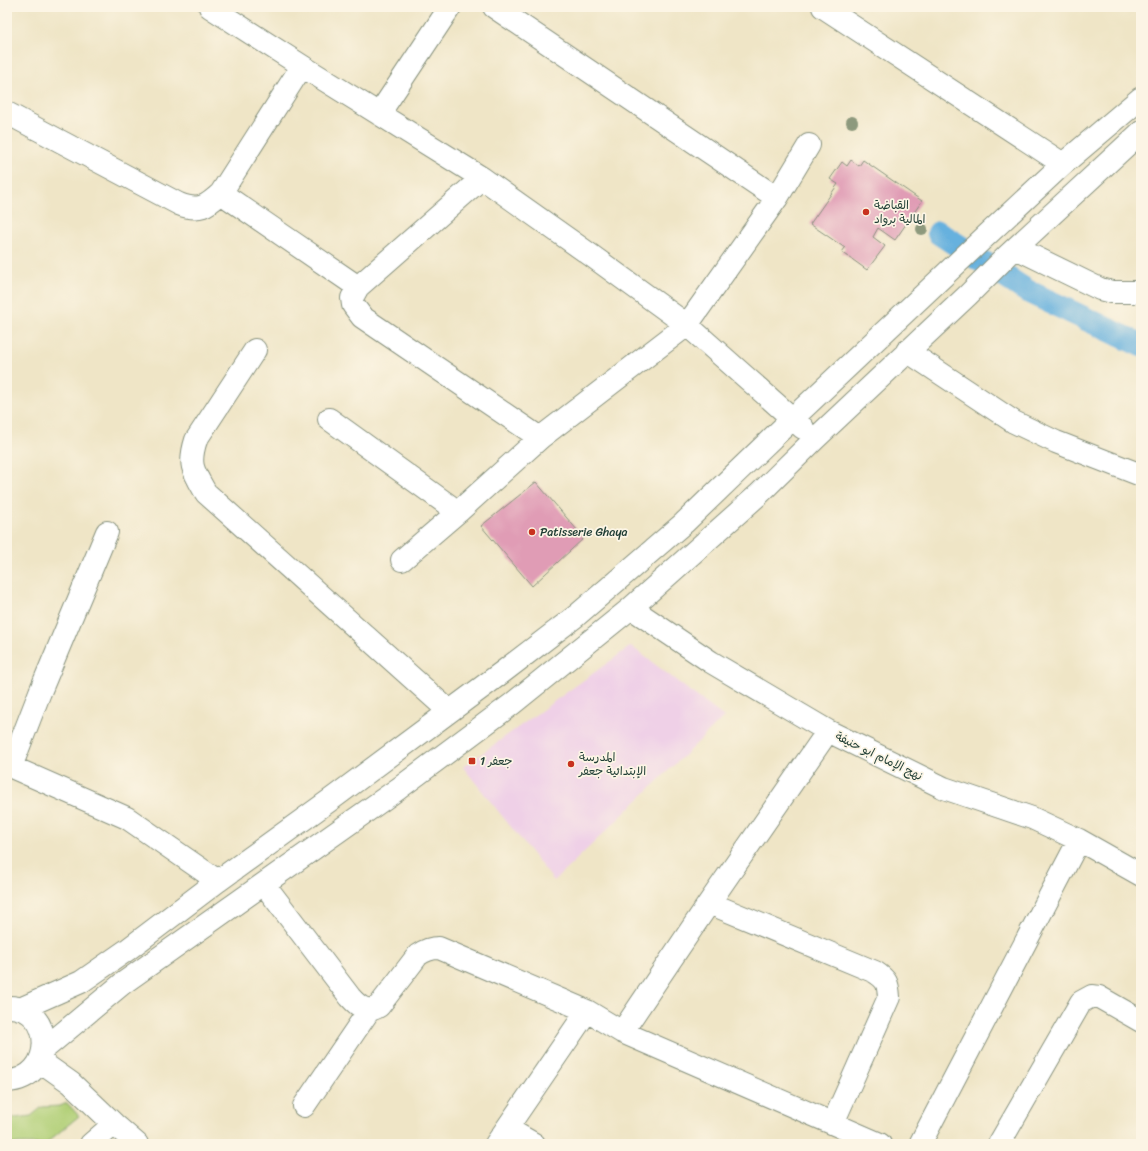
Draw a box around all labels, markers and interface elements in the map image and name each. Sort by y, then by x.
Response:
place label: القباضة المالية برواد [874,194,926,230]
marker: القباضة المالية برواد [861,207,871,217]
place label: Patisserie Ghaya [540,521,628,543]
marker: Patisserie Ghaya [527,527,537,537]
street label: نهج الإمام ابو حنيفة [831,725,927,787]
place label: المدرسة الإبتدائية جعفر [578,746,646,782]
place label: جعفر 1 [480,750,513,772]
marker: جعفر 1 [467,756,477,766]
marker: المدرسة الإبتدائية جعفر [566,759,576,769]

